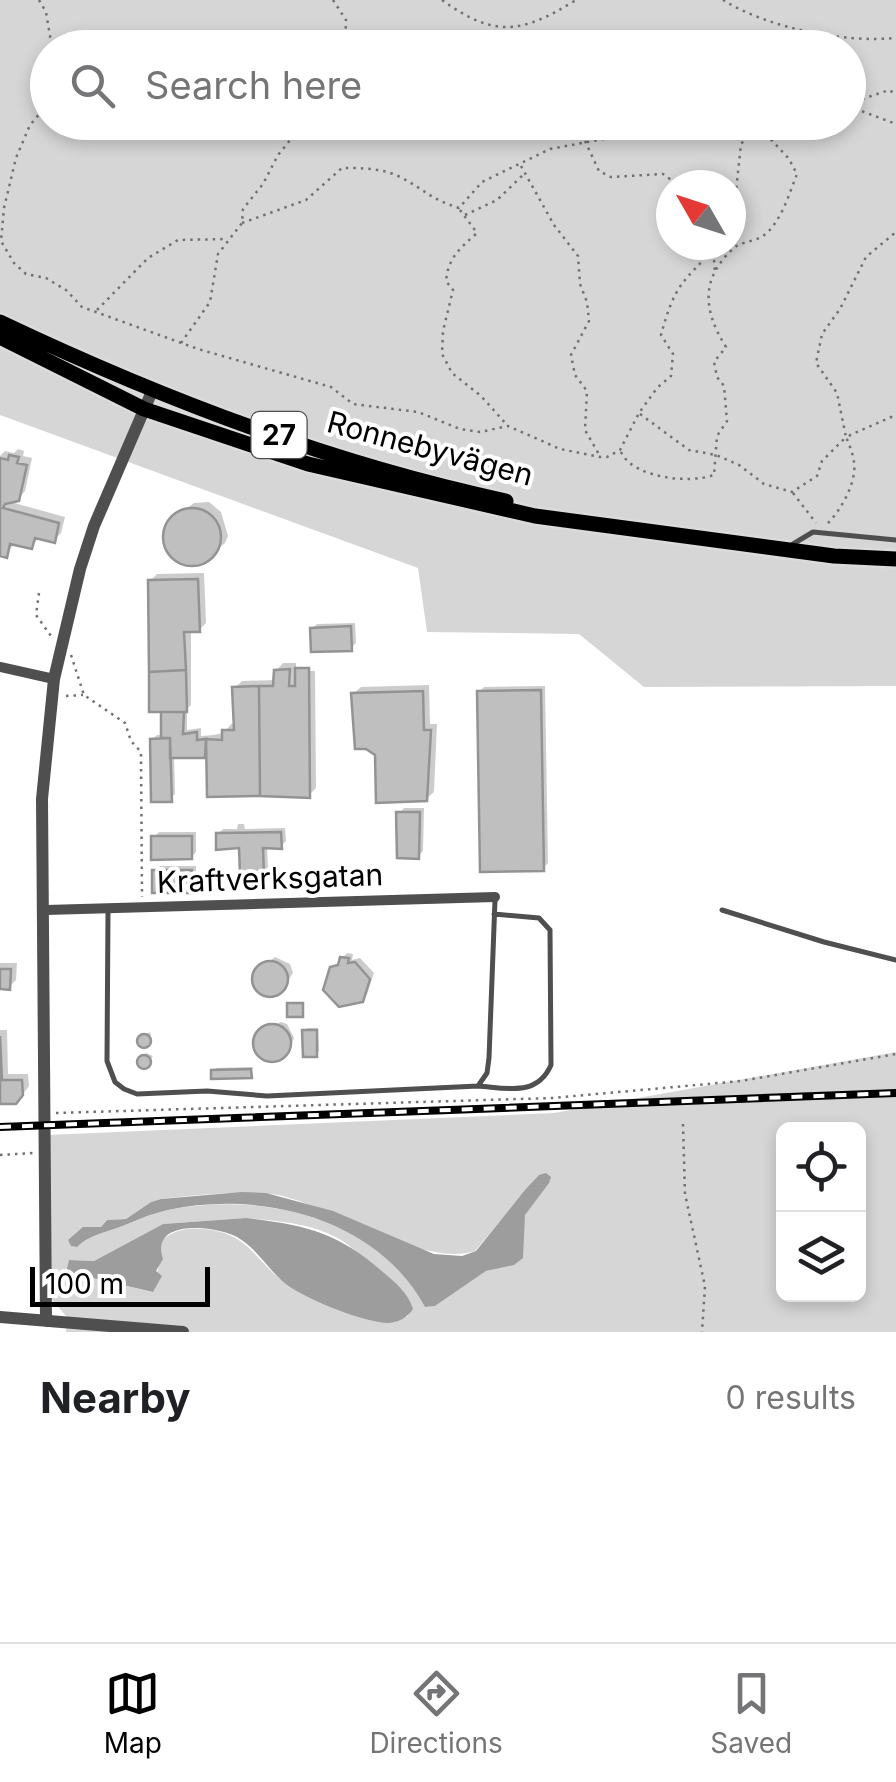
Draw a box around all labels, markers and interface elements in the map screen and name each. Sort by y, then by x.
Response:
search box [30,30,866,140]
icon: search [65,58,120,113]
text: Search here [145,62,362,108]
north arrow [656,170,746,260]
street label: Ronnebyvägen [323,403,537,493]
road number: 27 [252,412,306,458]
street label: Kraftverksgatan [156,856,384,900]
map controls [776,1122,866,1302]
button: locate [776,1122,866,1212]
button: layers [776,1212,866,1302]
scale bar [30,1262,210,1306]
text: 100 m [45,1267,124,1301]
text: Nearby [40,1372,191,1423]
text: 0 results [726,1378,856,1417]
tab: Map [104,1666,162,1760]
tab: Directions [369,1666,503,1760]
tab: Saved [710,1666,792,1760]

